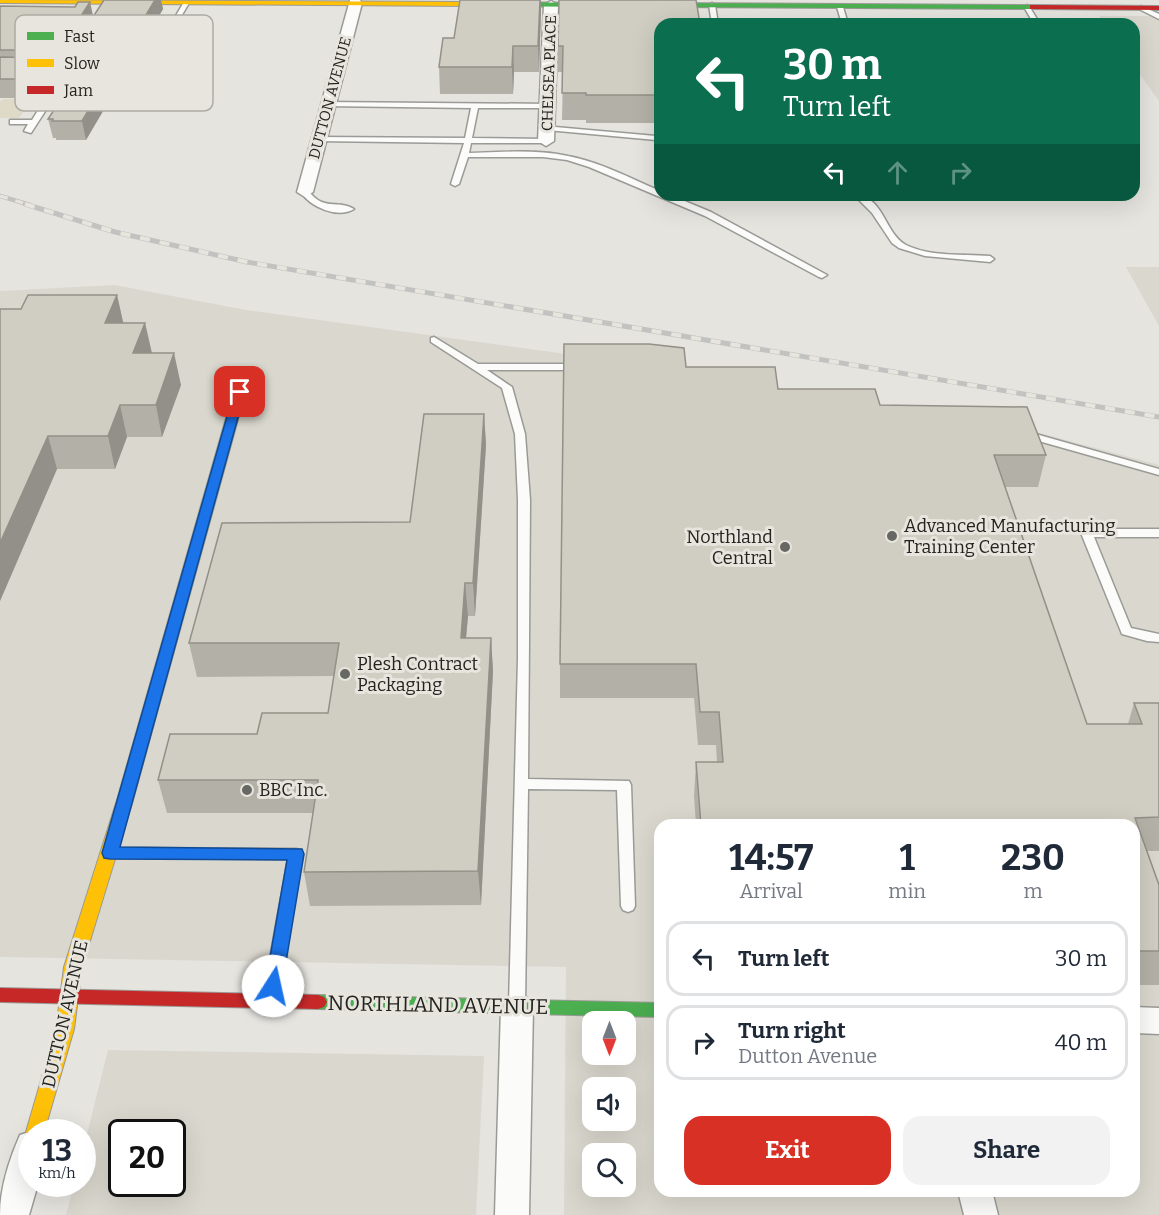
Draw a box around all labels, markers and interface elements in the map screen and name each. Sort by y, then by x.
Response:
legend [15,15,213,111]
street label: CHELSEA PLACE [538,15,560,131]
text: Fast [64,27,95,46]
street label: DUTTON AVENUE [305,35,355,161]
text: 30 m [783,40,882,90]
icon: left [684,42,762,120]
text: Slow [64,54,100,73]
text: Jam [63,81,93,100]
text: Turn left [783,91,891,123]
icon: left [818,156,851,189]
icon: ahead [881,156,914,189]
icon: right [944,156,977,189]
pin [214,366,265,417]
icon: arrive [223,375,256,408]
place label: Advanced Manufacturing Training Center [904,515,1115,558]
place label: Northland Central [686,526,773,569]
marker: Advanced Manufacturing Training Center [885,529,899,543]
marker: Northland Central [778,540,792,554]
place label: Plesh Contract Packaging [357,653,479,696]
marker: Plesh Contract Packaging [338,667,352,681]
place label: BBC Inc. [259,779,327,801]
marker: BBC Inc. [240,783,254,797]
text: 14:57 [729,836,813,880]
text: 1 [899,836,915,880]
text: 230 [1001,836,1065,880]
text: Arrival [739,879,803,903]
text: min [888,879,926,903]
text: m [1023,879,1043,903]
street label: DUTTON AVENUE [37,938,93,1090]
icon: left [687,942,720,975]
text: Turn left [738,945,830,972]
text: 30 m [1055,945,1107,972]
position arrow [241,954,305,1018]
street label: NORTHLAND AVENUE [327,990,549,1020]
north arrow [582,1011,636,1065]
map controls [582,1011,636,1197]
text: Turn right [738,1017,846,1044]
icon: right [687,1026,720,1059]
text: 40 m [1055,1029,1107,1056]
text: Dutton Avenue [738,1044,877,1068]
button: sound [582,1077,636,1131]
button: Exit [684,1116,891,1185]
button: Share [903,1116,1110,1185]
speed limit sign: 20 [108,1119,186,1197]
text: 13 [42,1133,72,1169]
button: search [582,1143,636,1197]
text: km/h [38,1164,76,1182]

